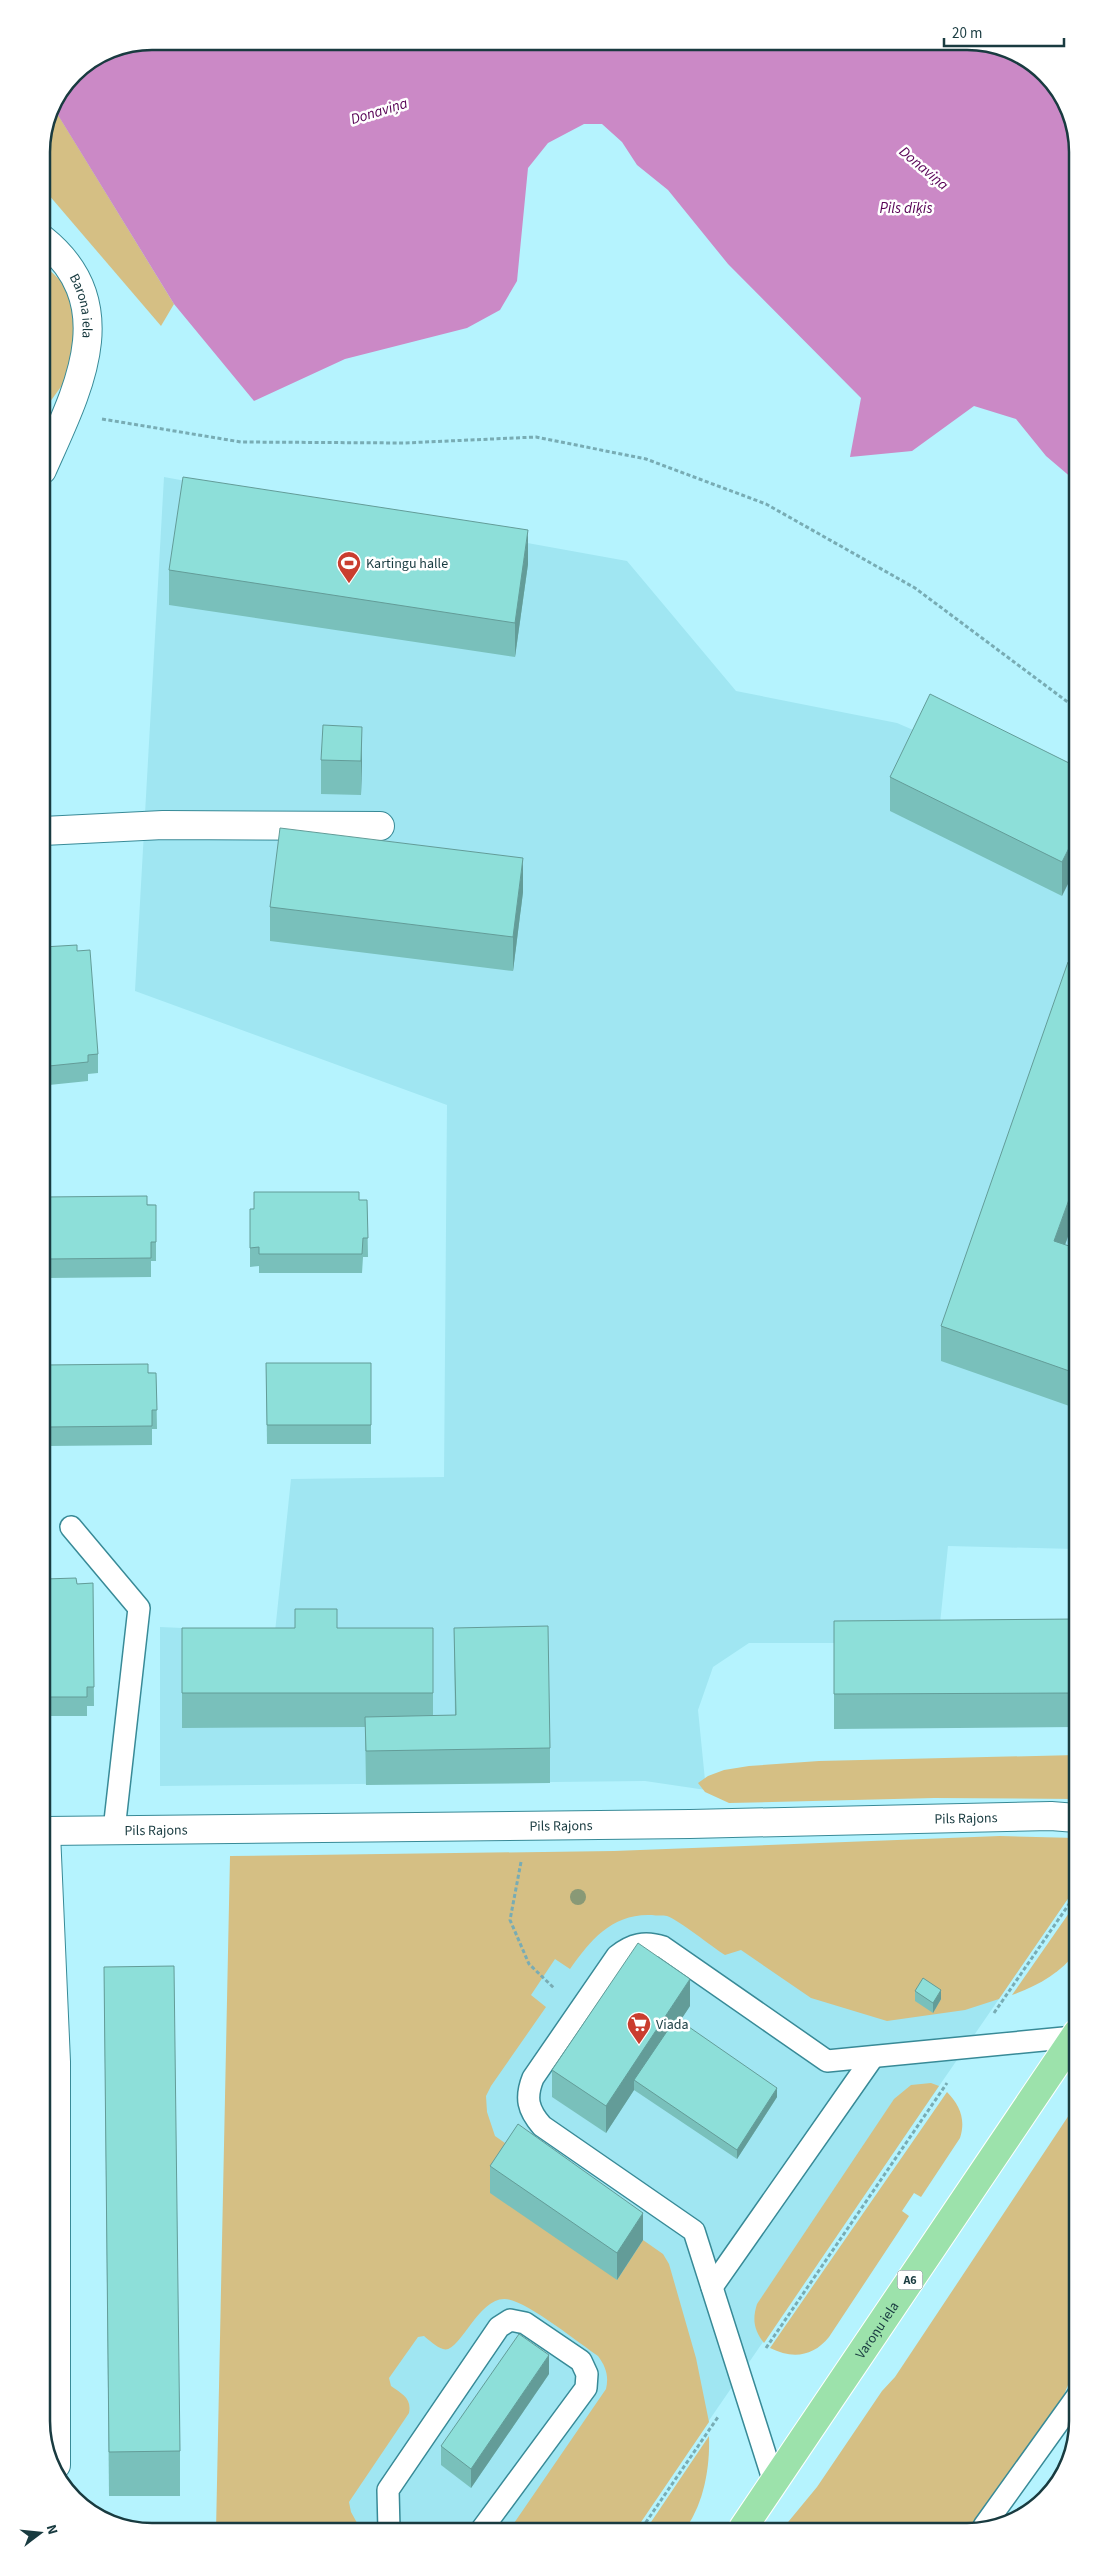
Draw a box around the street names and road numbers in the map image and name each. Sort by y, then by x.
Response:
street label: Barona iela [64,270,97,339]
street label: Pils Rajons [934,1808,998,1830]
street label: Pils Rajons [529,1816,593,1837]
street label: Pils Rajons [124,1820,188,1841]
road number: A6 [898,2270,922,2290]
street label: Varoņu iela [851,2298,904,2363]

